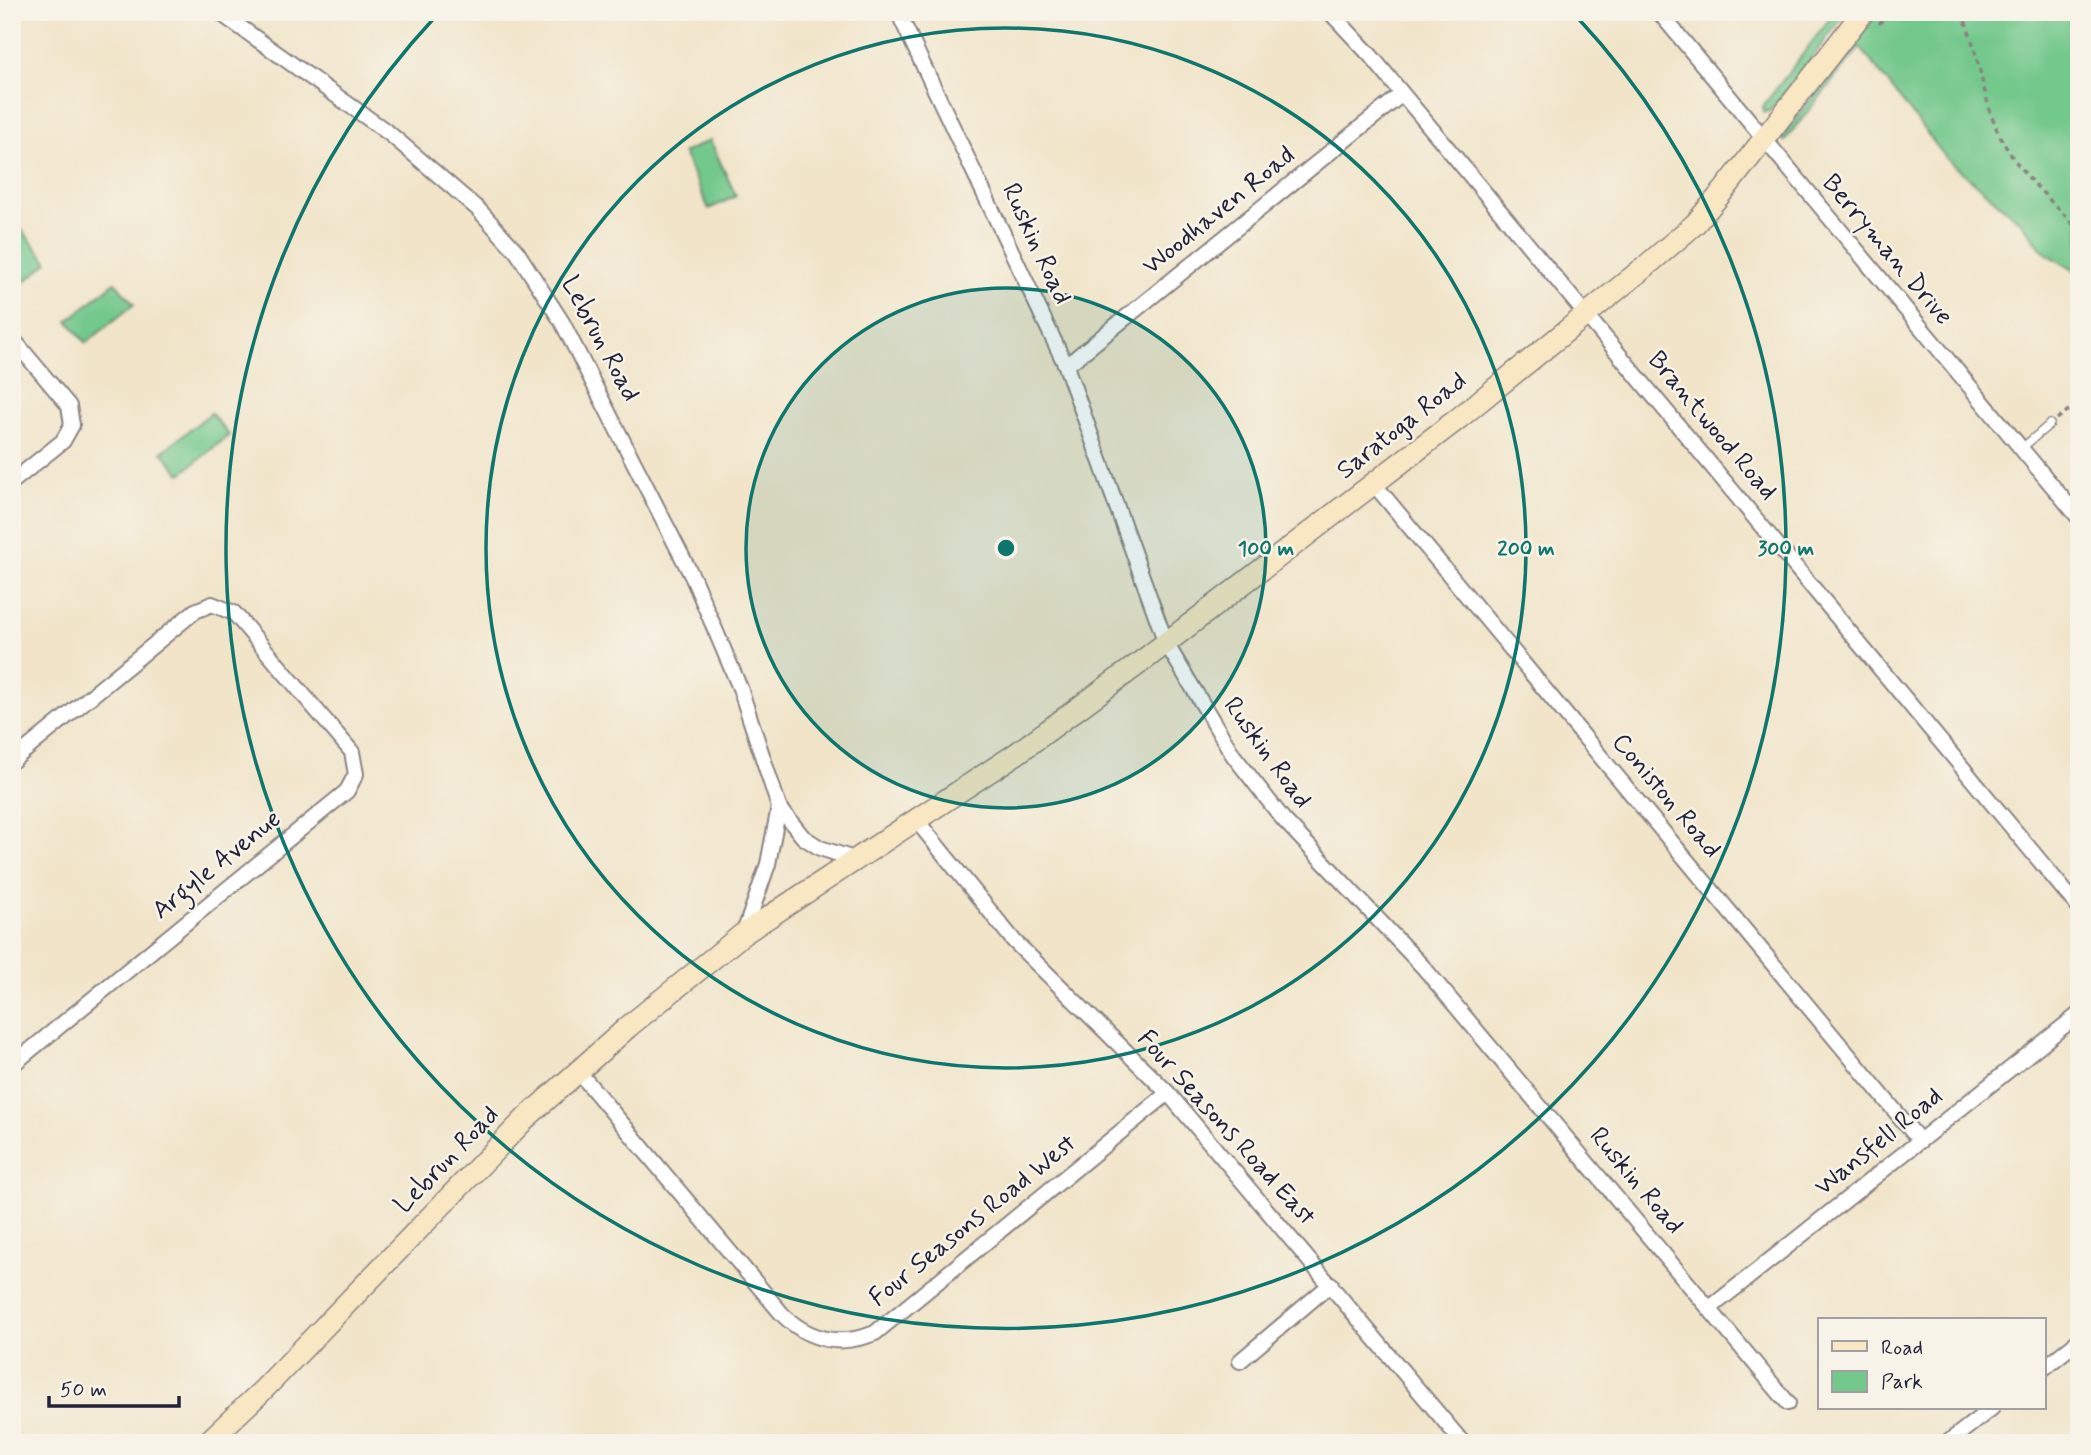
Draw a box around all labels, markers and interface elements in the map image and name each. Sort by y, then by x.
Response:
street label: Woodhaven Road [1136,139,1302,283]
street label: Berryman Drive [1814,167,1960,333]
street label: Ruskin Road [993,178,1079,310]
street label: Lebrun Road [553,270,647,408]
street label: Brantwood Road [1640,344,1784,508]
street label: Saratoga Road [1330,364,1474,488]
text: 100 m [1238,535,1294,563]
text: 200 m [1497,535,1555,563]
text: 300 m [1758,535,1815,563]
centre of rings [994,536,1018,560]
street label: Ruskin Road [1215,690,1319,816]
street label: Coniston Road [1604,726,1728,866]
street label: Argyle Avenue [145,802,290,930]
street label: Four Seasons Road East [1129,1023,1323,1233]
street label: Wansfell Road [1808,1080,1950,1204]
street label: Lebrun Road [387,1099,507,1221]
street label: Ruskin Road [1581,1120,1691,1242]
street label: Four Seasons Road West [862,1127,1084,1315]
legend [1818,1318,2046,1410]
text: Road [1881,1334,1923,1362]
scale bar [49,1364,178,1408]
text: Park [1881,1368,1923,1396]
text: 50 m [60,1376,107,1404]

